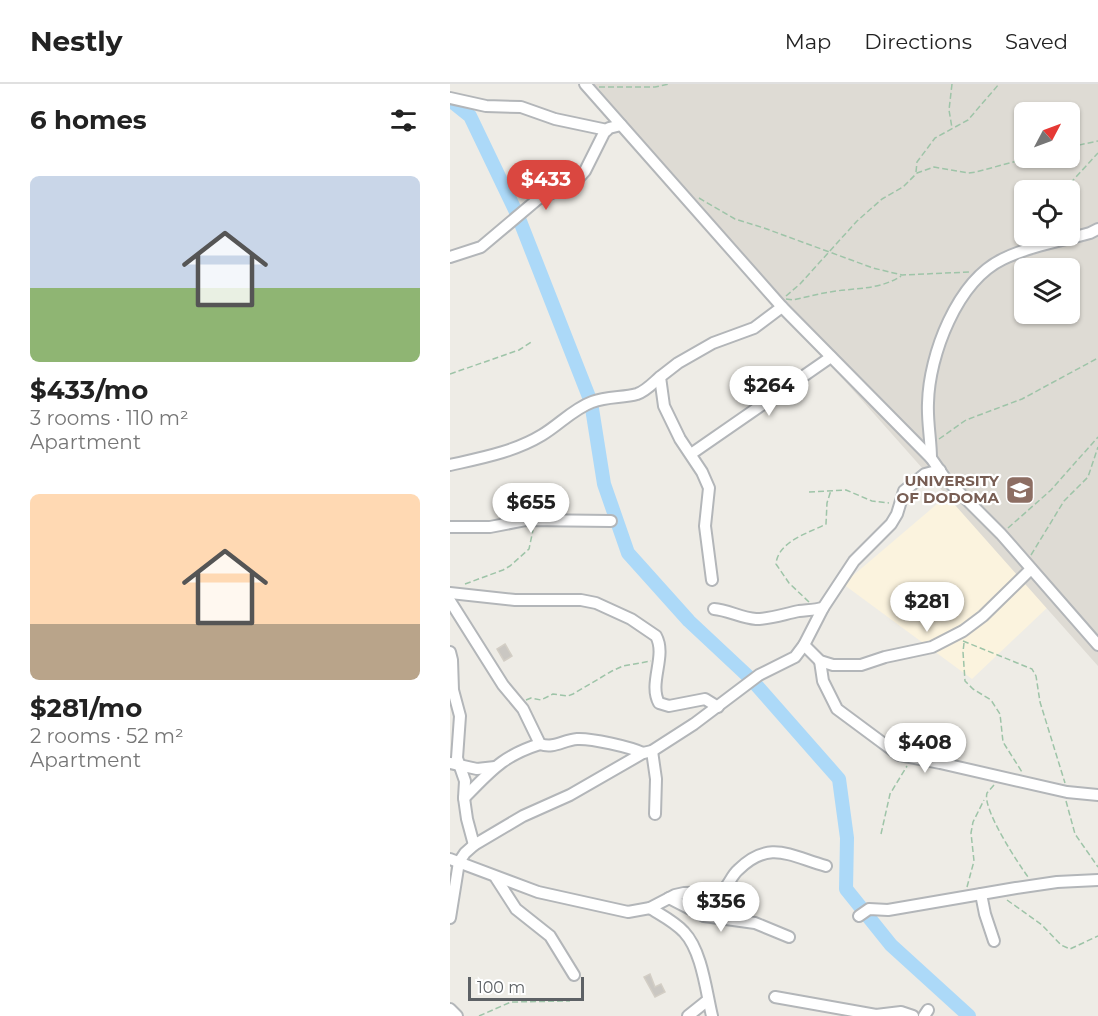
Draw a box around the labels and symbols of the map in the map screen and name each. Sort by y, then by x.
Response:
north arrow [1014,102,1080,168]
pin: $433 [510,160,582,211]
pin: $264 [733,366,805,417]
place label: UNIVERSITY OF DODOMA [897,471,1000,507]
school or university icon: UNIVERSITY OF DODOMA [1004,474,1036,506]
pin: $655 [495,483,567,534]
pin: $281 [891,582,963,633]
pin: $408 [889,723,961,774]
pin: $356 [685,882,757,933]
scale bar [468,974,584,1002]

